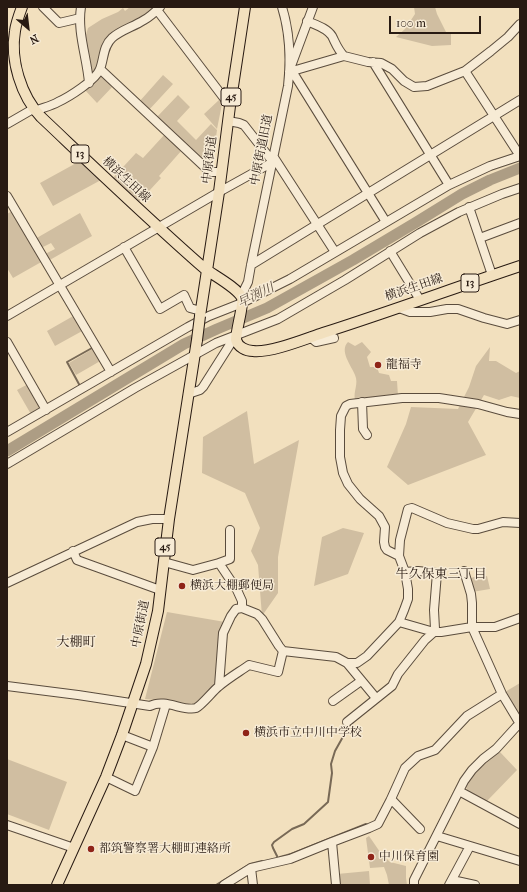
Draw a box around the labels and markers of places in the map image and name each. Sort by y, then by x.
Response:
place label: 龍福寺 [386,358,422,372]
marker: 龍福寺 [373,360,383,370]
place label: 横浜大棚郵便局 [190,579,274,593]
marker: 横浜大棚郵便局 [177,581,187,591]
place label: 横浜市立中川中学校 [254,726,362,740]
marker: 横浜市立中川中学校 [241,728,251,738]
place label: 都筑警察署大棚町連絡所 [99,842,231,856]
marker: 都筑警察署大棚町連絡所 [86,844,96,854]
place label: 中川保育園 [379,850,439,864]
marker: 中川保育園 [366,852,376,862]

